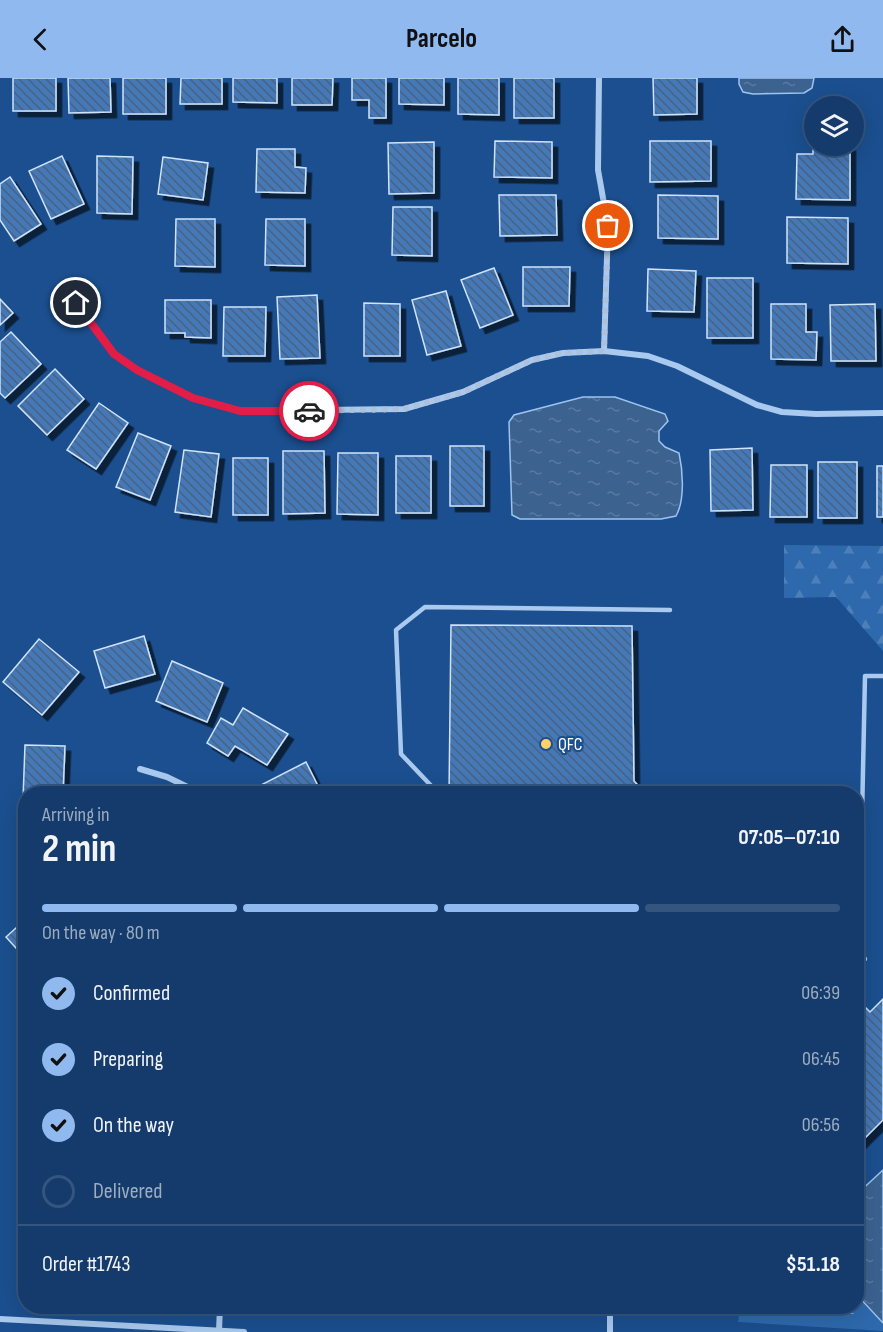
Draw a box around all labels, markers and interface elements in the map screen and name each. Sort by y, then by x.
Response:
icon: back [24,23,57,56]
text: Parcelo [406,23,477,55]
icon: share [826,23,859,56]
map controls [804,96,864,156]
button: layers [804,96,864,156]
pin [582,200,633,251]
icon: bag [591,209,624,242]
pin [50,277,101,328]
icon: home [59,286,92,319]
courier [279,381,339,441]
icon: car [293,395,326,428]
place label: QFC [558,734,582,755]
marker: QFC [539,737,553,751]
text: Arriving in [42,803,110,827]
text: 07:05–07:10 [738,824,840,851]
text: 2 min [42,826,116,873]
text: On the way · 80 m [42,921,160,945]
icon: check [42,977,75,1010]
text: Confirmed [93,980,170,1007]
text: 06:39 [801,981,840,1005]
icon: check [42,1043,75,1076]
text: Preparing [93,1046,163,1073]
text: 06:45 [802,1047,840,1071]
icon: check [42,1109,75,1142]
text: On the way [93,1112,174,1139]
text: 06:56 [802,1113,840,1137]
text: Delivered [93,1178,162,1205]
text: Order #1743 [42,1251,130,1278]
text: $51.18 [786,1251,840,1278]

